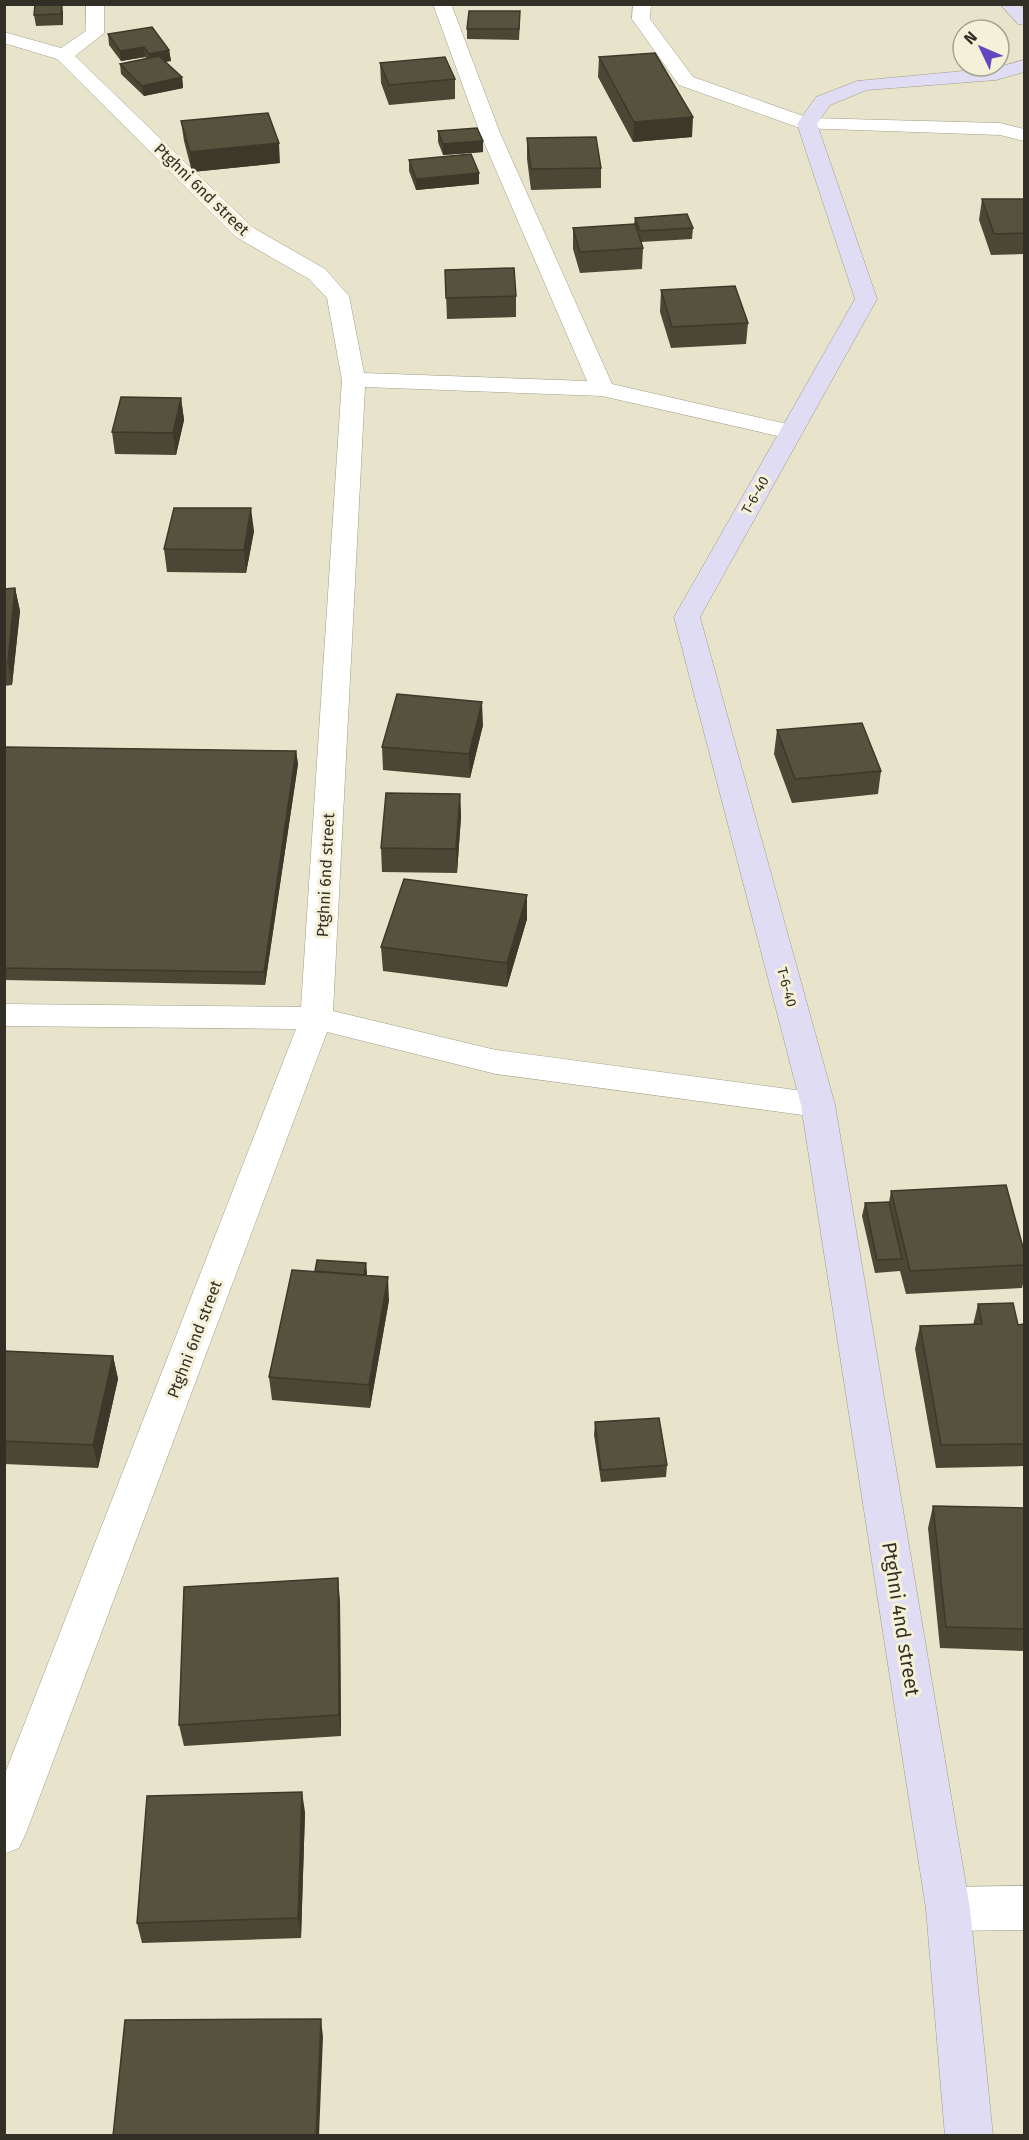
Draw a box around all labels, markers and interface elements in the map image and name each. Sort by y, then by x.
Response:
north arrow [951,18,1011,78]
text: N [960,28,981,48]
street label: Ptghni 6nd street [150,139,253,240]
street label: T-6-40 [738,473,773,517]
street label: Ptghni 6nd street [313,812,338,938]
street label: T-6-40 [773,965,800,1009]
street label: Ptghni 6nd street [163,1277,226,1401]
street label: Ptghni 4nd street [877,1540,925,1698]

